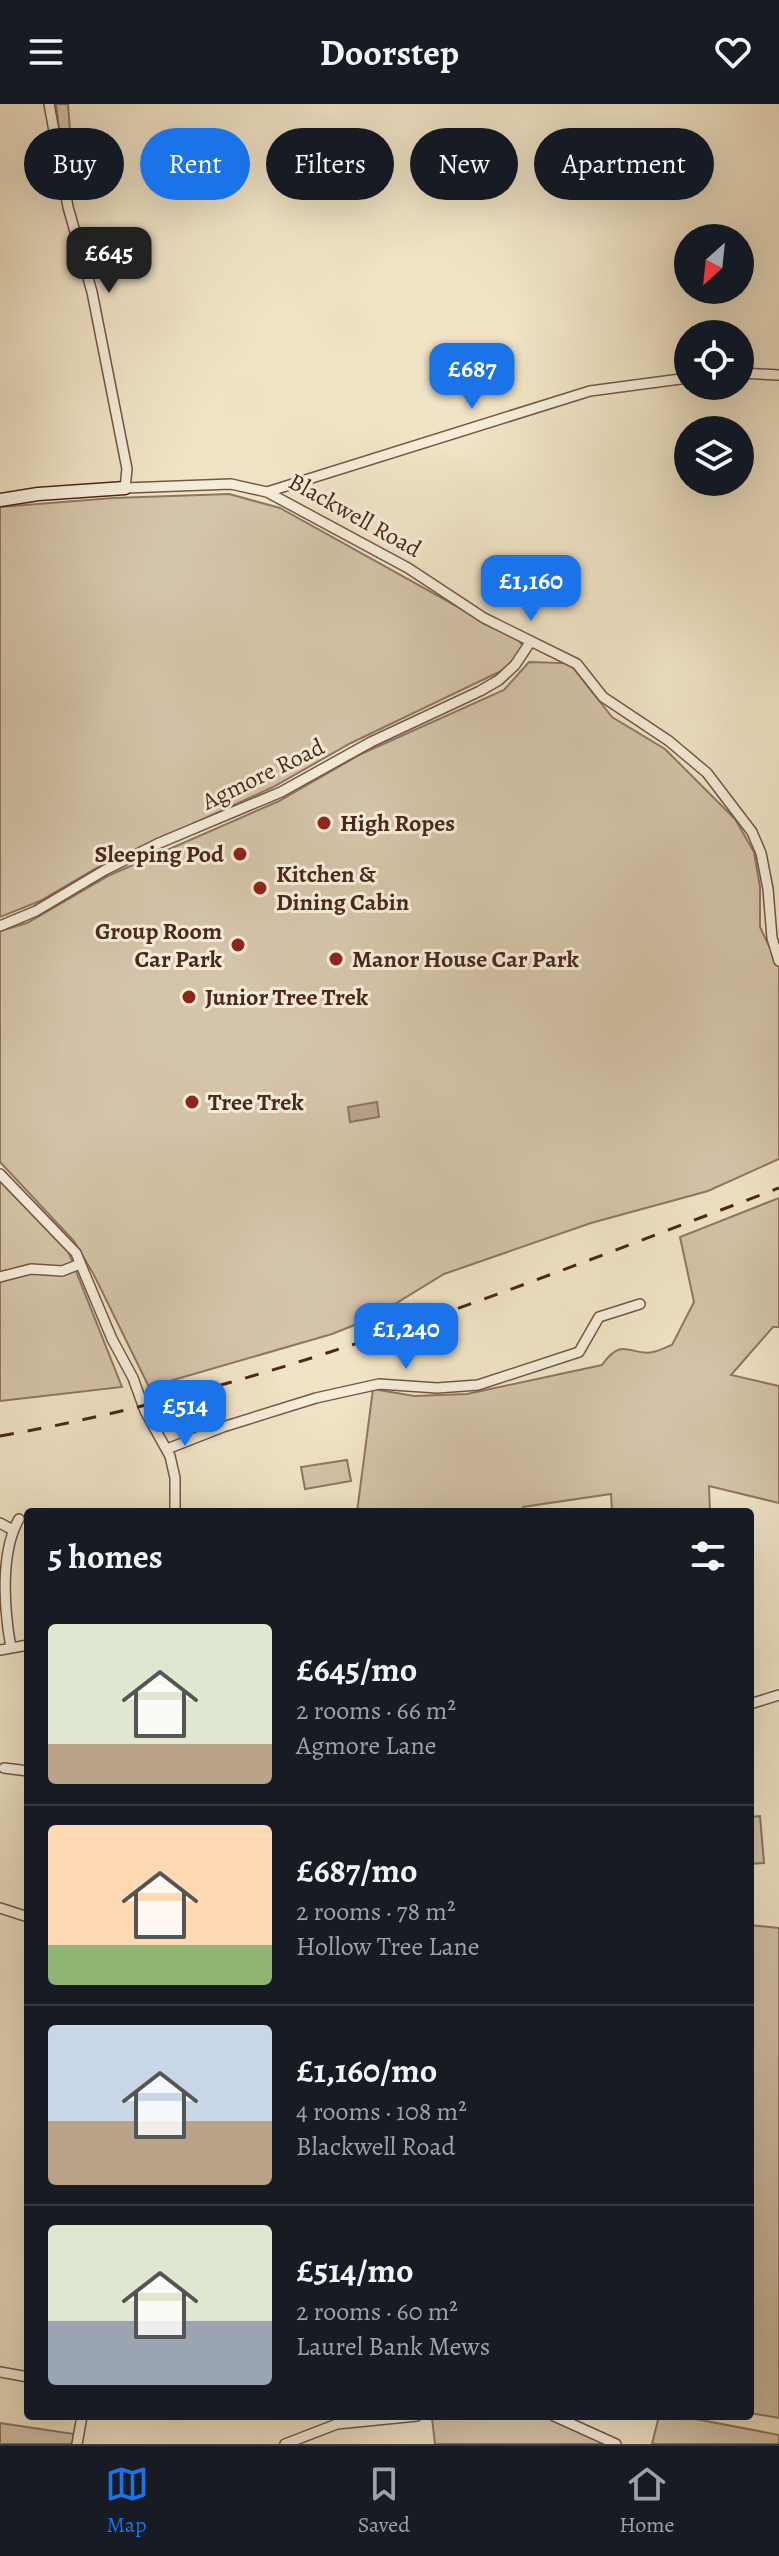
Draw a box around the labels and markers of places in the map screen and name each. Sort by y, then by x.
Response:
pin: £645 [62,227,156,295]
pin: £687 [425,343,519,411]
pin: £1,160 [466,555,596,623]
place label: High Ropes [340,807,455,839]
marker: High Ropes [315,814,333,832]
place label: Sleeping Pod [95,838,224,870]
marker: Sleeping Pod [231,845,249,863]
place label: Kitchen & Dining Cabin [276,858,410,918]
marker: Kitchen & Dining Cabin [251,879,269,897]
place label: Group Room Car Park [95,915,223,975]
marker: Group Room Car Park [229,936,247,954]
place label: Manor House Car Park [352,943,579,975]
marker: Manor House Car Park [327,950,345,968]
place label: Junior Tree Trek [205,981,369,1013]
marker: Junior Tree Trek [180,988,198,1006]
place label: Tree Trek [208,1086,304,1118]
marker: Tree Trek [183,1093,201,1111]
pin: £1,240 [341,1303,471,1371]
pin: £514 [138,1380,232,1448]

